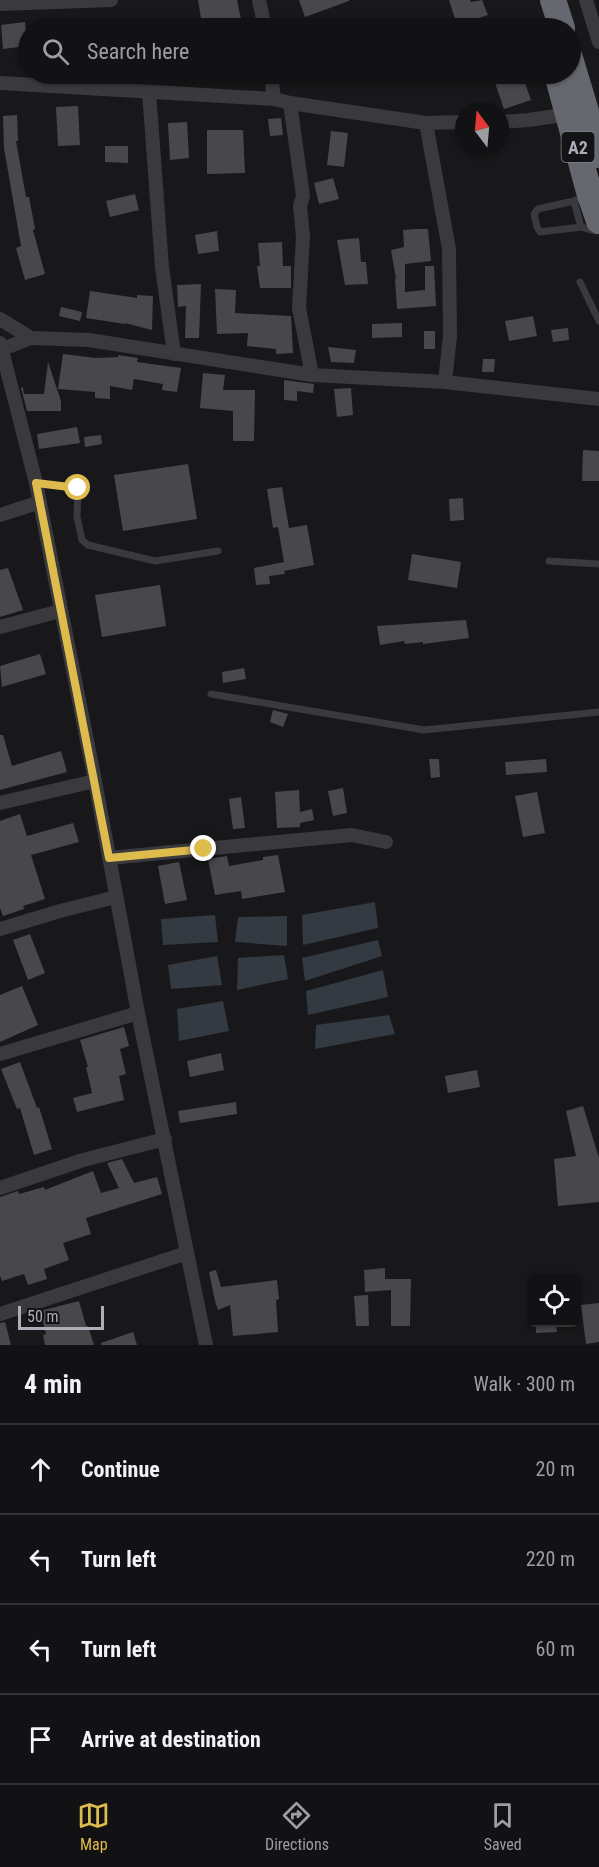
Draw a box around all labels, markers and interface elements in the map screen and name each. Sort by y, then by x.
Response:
search box [18,18,581,84]
icon: search [39,35,72,68]
text: Search here [87,39,189,64]
north arrow [455,102,509,156]
road number: A2 [562,132,594,162]
route start [64,474,90,500]
route end [190,835,216,861]
map controls [527,1273,581,1327]
button: locate [527,1273,581,1327]
scale bar [18,1303,104,1330]
text: 50 m [27,1307,59,1326]
text: 4 min [24,1369,82,1399]
text: Walk · 300 m [474,1372,575,1396]
icon: ahead [24,1453,57,1486]
text: Continue [81,1457,160,1482]
text: 20 m [536,1457,575,1481]
icon: left [24,1543,57,1576]
text: Turn left [81,1547,156,1572]
text: 220 m [526,1547,575,1571]
icon: left [24,1633,57,1666]
text: Turn left [81,1637,156,1662]
text: 60 m [536,1637,575,1661]
icon: arrive [24,1723,57,1756]
text: Arrive at destination [81,1727,261,1752]
tab: Map [77,1799,110,1854]
tab: Directions [265,1799,329,1854]
tab: Saved [484,1799,522,1854]

